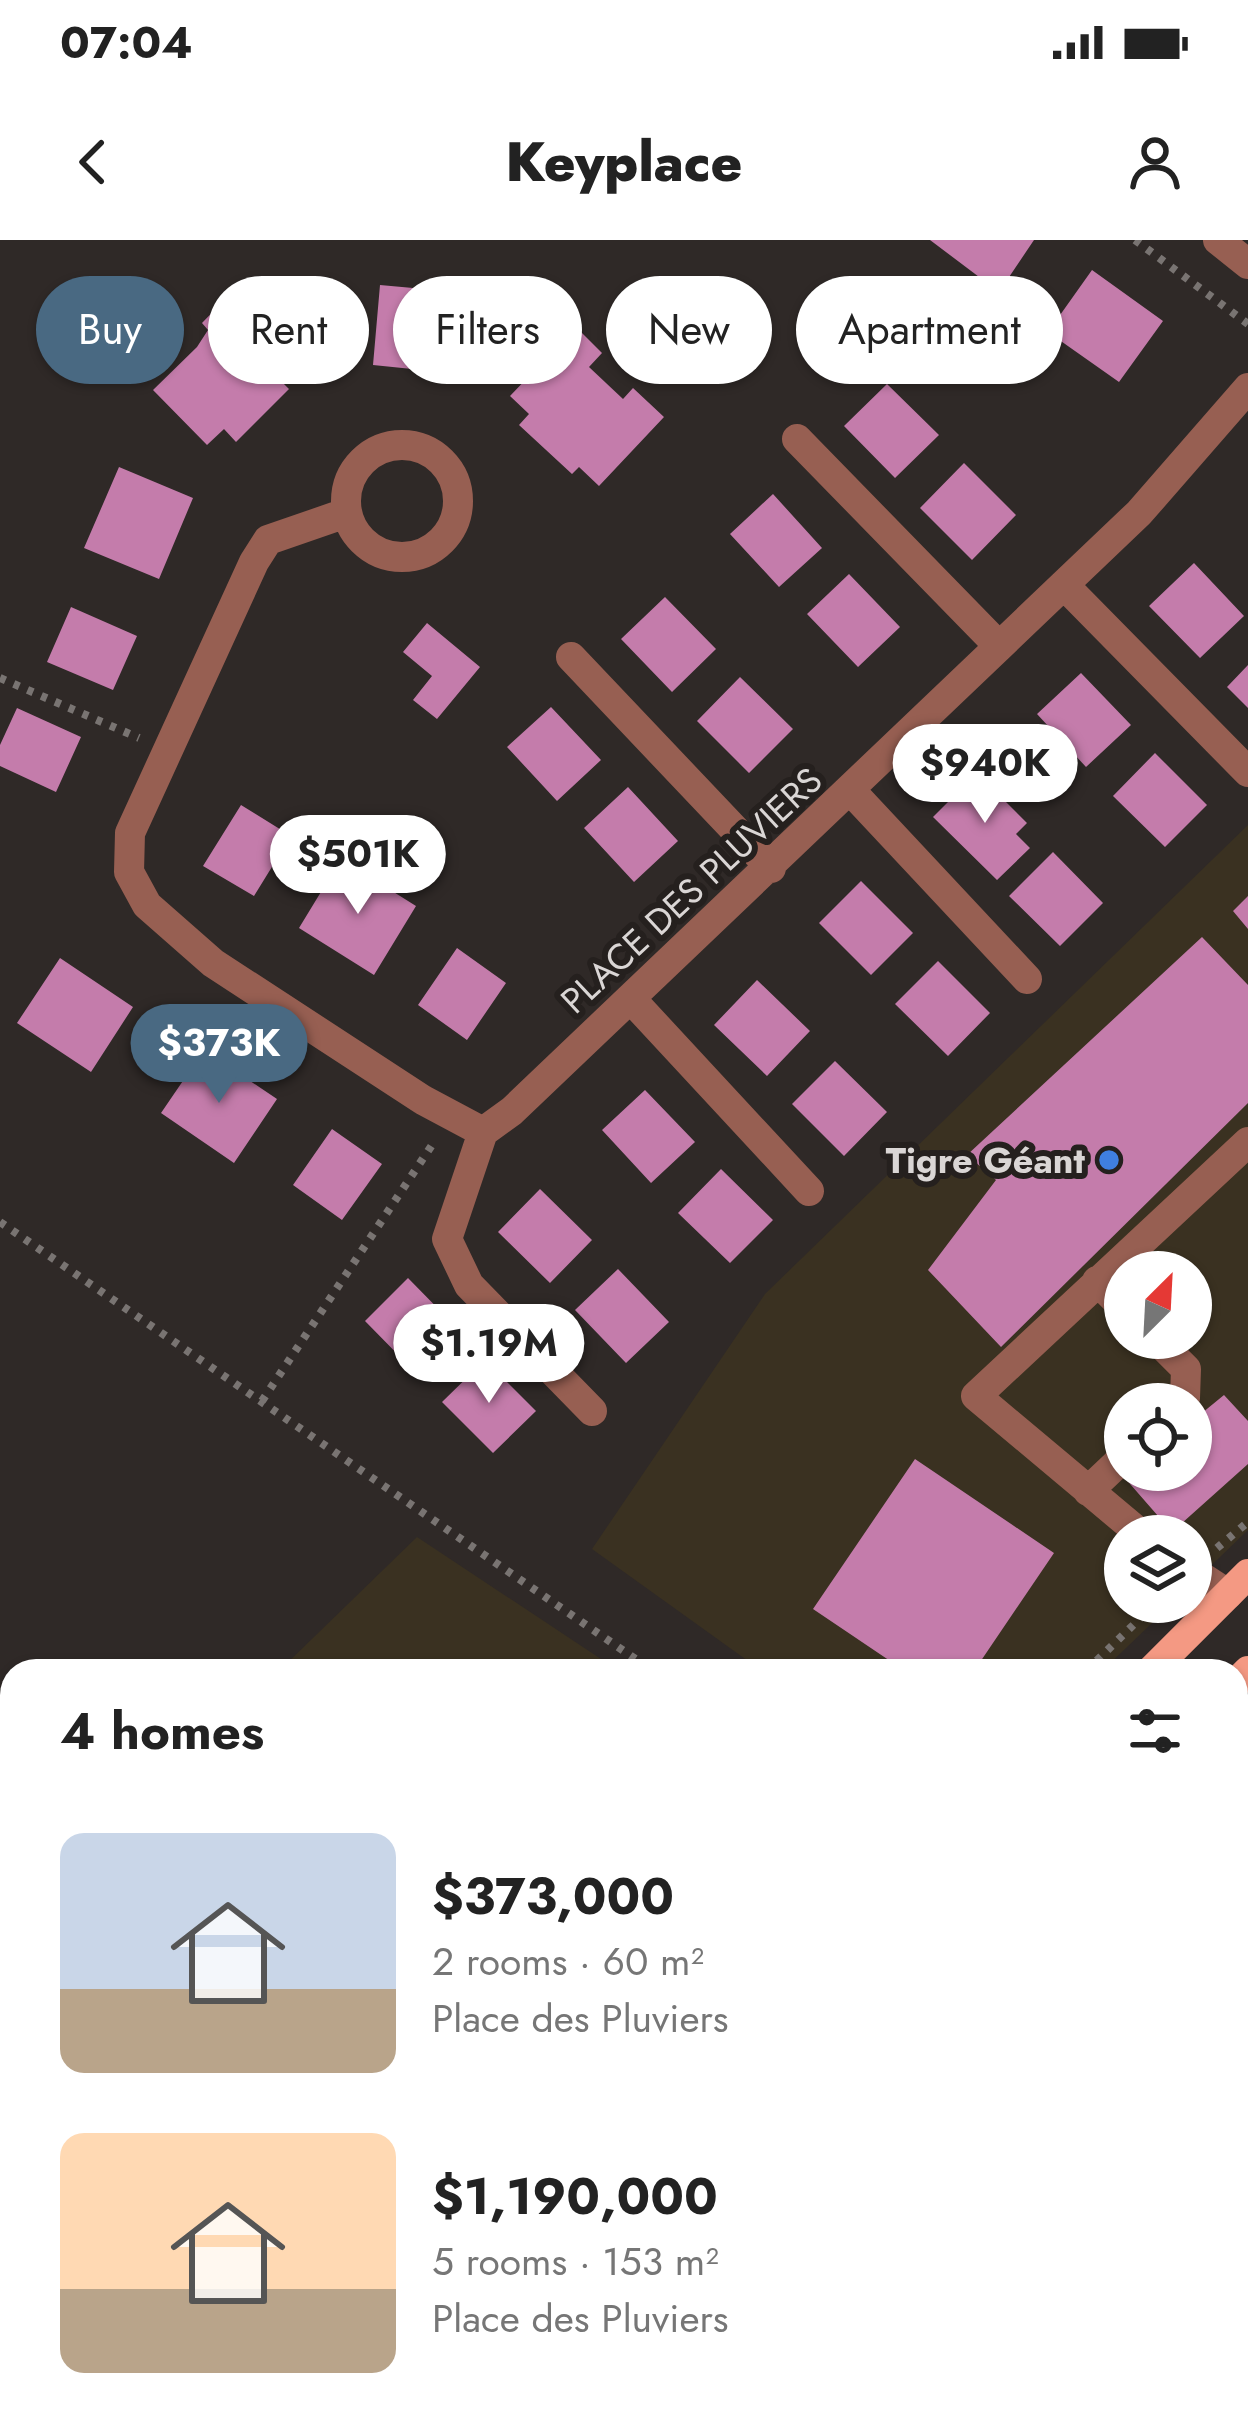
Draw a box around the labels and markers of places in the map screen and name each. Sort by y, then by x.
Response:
pin: $940K [901,724,1069,826]
pin: $501K [274,815,442,917]
pin: $373K [135,1004,303,1106]
place label: Tigre Géant [886,1134,1086,1186]
marker: Tigre Géant [1096,1147,1122,1173]
pin: $1.19M [391,1304,587,1406]

